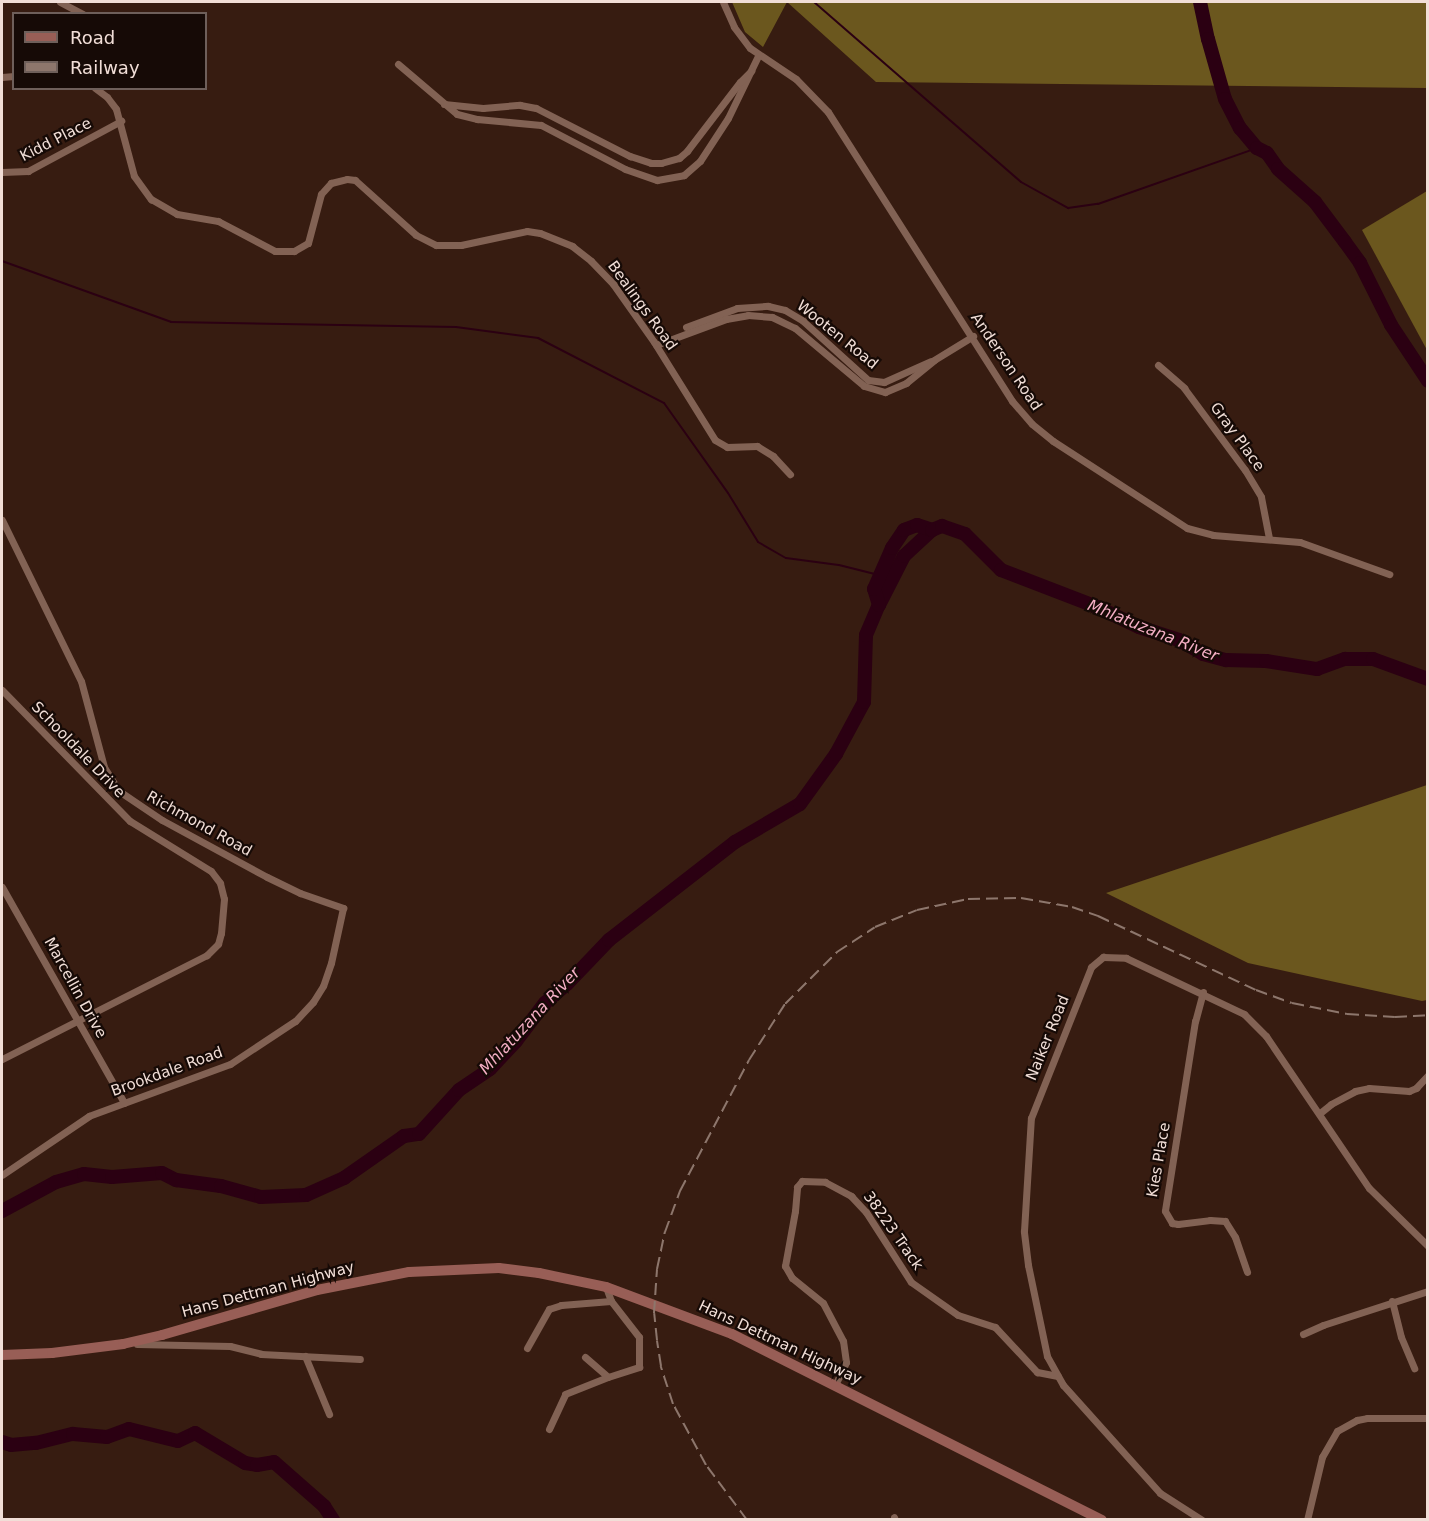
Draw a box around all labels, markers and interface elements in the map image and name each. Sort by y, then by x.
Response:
legend [12,12,207,90]
text: Road [70,27,115,48]
text: Railway [70,57,140,78]
street label: Kidd Place [17,114,95,166]
street label: Bealings Road [603,258,681,354]
street label: Wooten Road [793,297,881,373]
street label: Anderson Road [967,310,1045,414]
street label: Gray Place [1206,399,1268,475]
water label: Mhlatuzana River [1085,596,1221,666]
street label: Schooldale Drive [28,698,128,802]
street label: Richmond Road [143,788,255,860]
street label: Marcellin Drive [40,935,110,1041]
water label: Mhlatuzana River [475,964,585,1078]
street label: Naiker Road [1023,993,1073,1083]
street label: Brookdale Road [109,1043,225,1101]
street label: Kies Place [1144,1121,1174,1199]
street label: 38223 Track [859,1188,927,1274]
street label: Hans Dettman Highway [180,1258,356,1322]
street label: Hans Dettman Highway [696,1297,864,1389]

